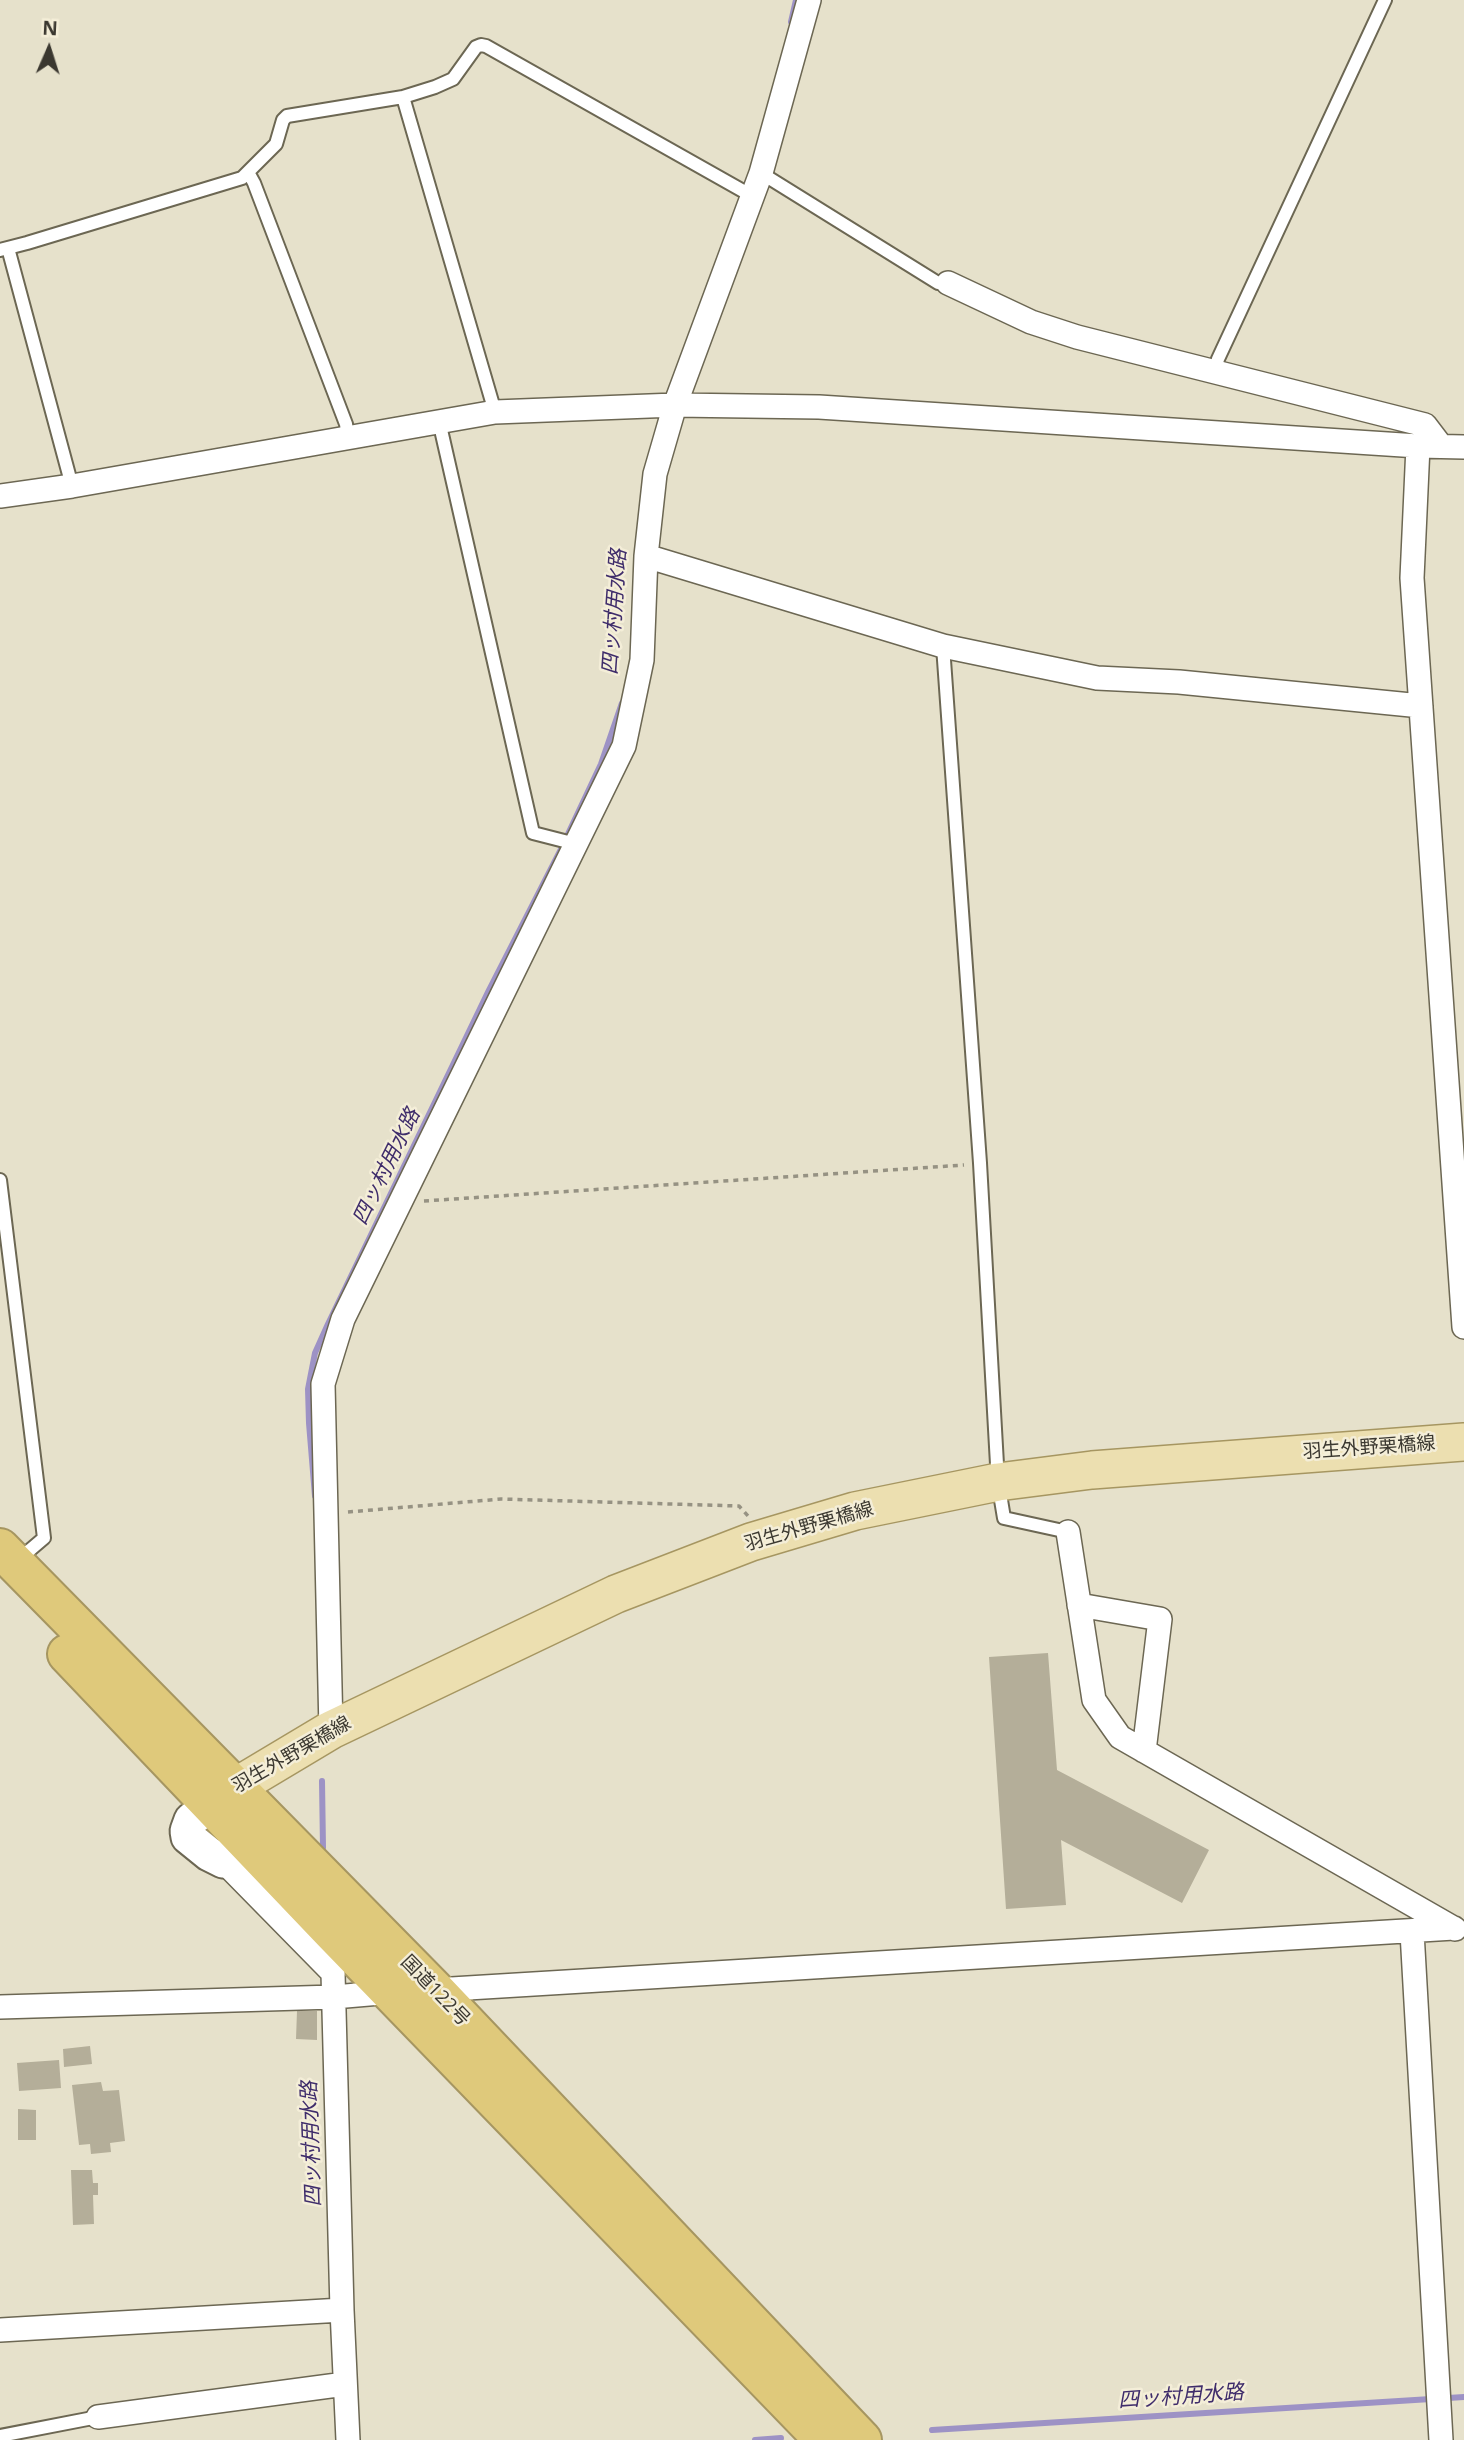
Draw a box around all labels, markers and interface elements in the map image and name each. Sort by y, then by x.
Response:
north arrow [14,14,84,84]
text: N [42,15,58,41]
water label: 四ッ村用水路 [598,548,632,676]
water label: 四ッ村用水路 [348,1105,426,1229]
street label: 羽生外野栗橋線 [1302,1432,1436,1464]
street label: 羽生外野栗橋線 [742,1498,876,1556]
street label: 羽生外野栗橋線 [229,1712,355,1798]
street label: 国道122号 [396,1951,474,2031]
water label: 四ッ村用水路 [297,2081,327,2207]
water label: 四ッ村用水路 [1117,2380,1245,2414]

